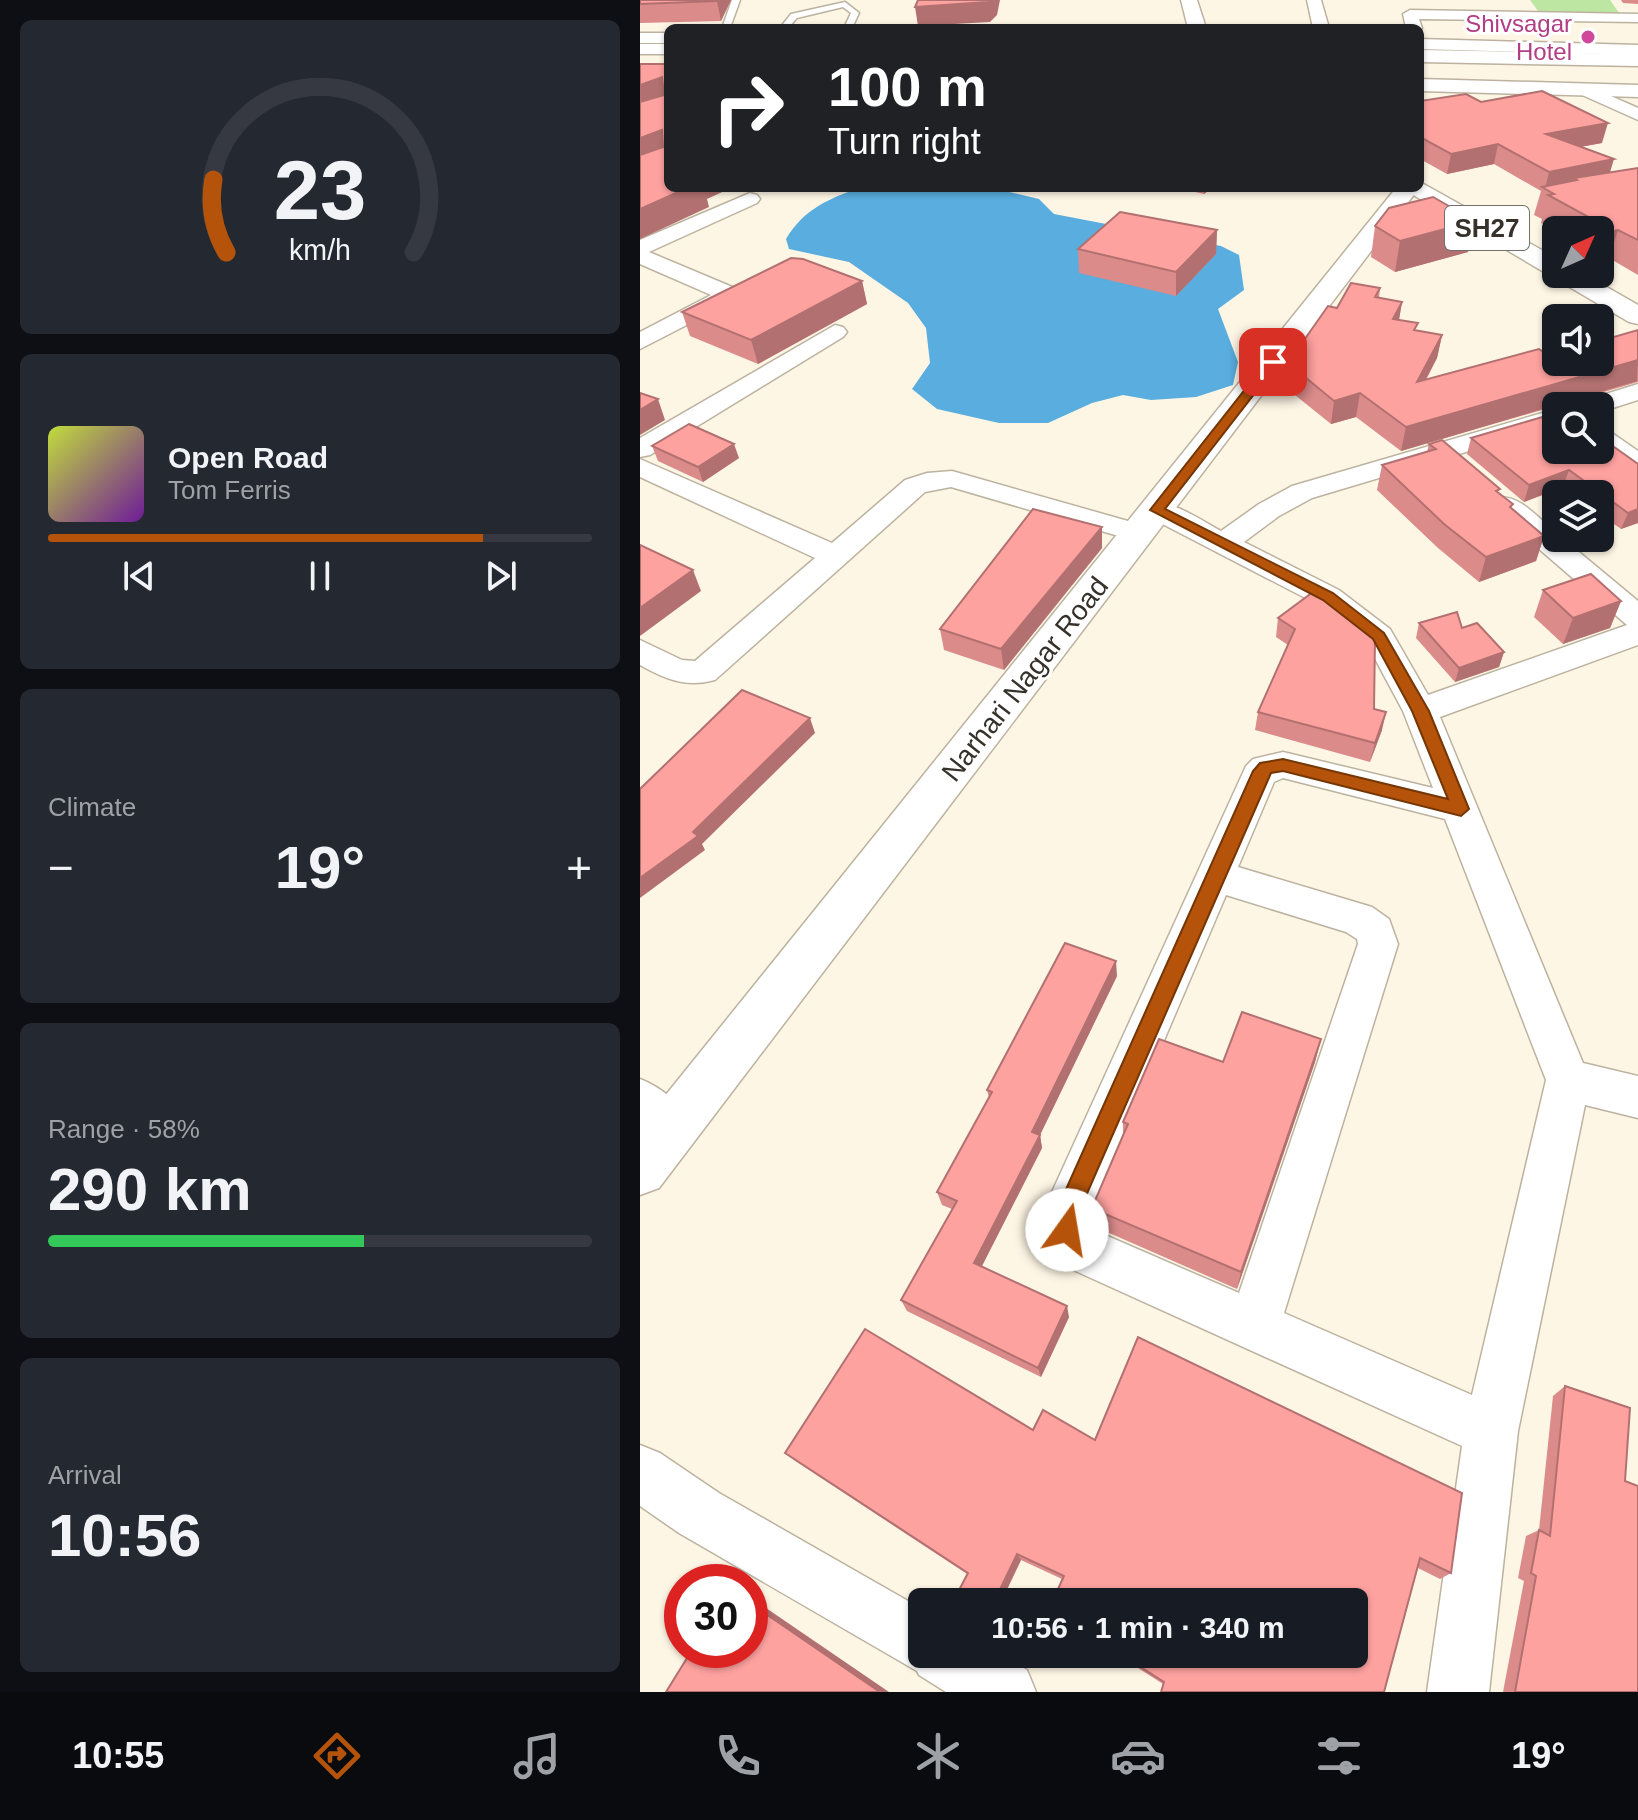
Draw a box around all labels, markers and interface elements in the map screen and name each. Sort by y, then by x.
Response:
place label: Shivsagar Hotel [1465,10,1572,65]
marker: Shivsagar Hotel [1579,28,1597,46]
text: 100 m [828,55,987,118]
icon: right [696,56,800,160]
text: Turn right [828,121,981,162]
text: 23 [274,144,366,237]
road number: SH27 [1445,206,1529,250]
north arrow [1542,216,1614,288]
map controls [1542,216,1614,552]
text: km/h [289,234,351,266]
button: sound [1542,304,1614,376]
pin [1239,328,1307,396]
icon: arrive [1251,340,1295,384]
button: search [1542,392,1614,464]
text: Open Road [168,441,328,474]
text: Tom Ferris [168,475,291,505]
button: layers [1542,480,1614,552]
icon: previous [117,554,161,598]
icon: pause [298,554,342,598]
icon: next [479,554,523,598]
street label: Narhari Nagar Road [936,571,1114,787]
text: Climate [48,792,136,822]
text: 19° [275,834,365,901]
text: − [48,843,74,892]
text: + [566,843,592,892]
text: Range · 58% [48,1114,200,1144]
text: 290 km [48,1156,252,1223]
position arrow [1025,1188,1109,1272]
text: Arrival [48,1460,122,1490]
text: 10:56 [48,1502,201,1569]
speed limit sign: 30 [664,1564,768,1668]
text: 10:56 · 1 min · 340 m [991,1611,1285,1644]
icon: directions [309,1728,365,1784]
icon: music [509,1728,565,1784]
icon: phone [710,1728,766,1784]
icon: climate [910,1728,966,1784]
icon: car [1110,1728,1166,1784]
icon: filters [1311,1728,1367,1784]
text: 10:55 [72,1735,164,1776]
text: 19° [1511,1735,1566,1776]

